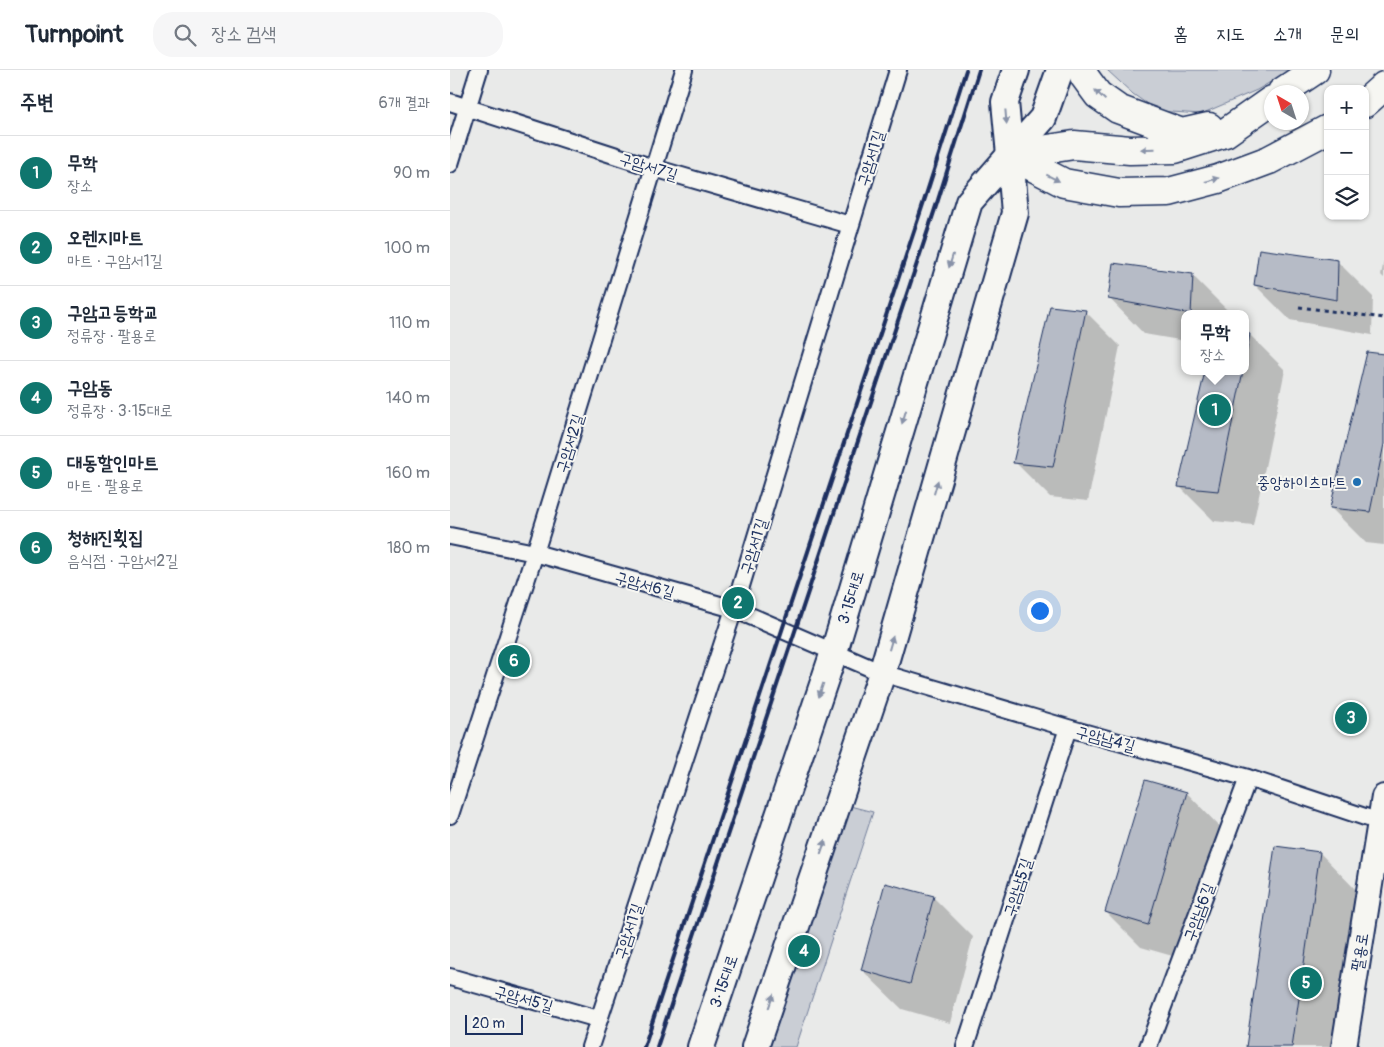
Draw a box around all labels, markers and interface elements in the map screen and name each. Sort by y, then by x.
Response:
search box [153,12,503,57]
text: Turnpoint [25,20,123,49]
icon: search [171,21,199,49]
text: 장소 검색 [211,22,276,46]
text: 홈 [1174,23,1188,46]
text: 지도 [1216,23,1245,46]
text: 소개 [1273,23,1302,46]
text: 문의 [1330,23,1359,46]
north arrow [1264,85,1309,130]
map controls [1324,85,1369,220]
button: + [1324,85,1369,130]
text: 주변 [20,89,54,116]
one-way arrow [1094,89,1106,101]
text: 6개 결과 [379,93,430,113]
one-way arrow [1002,109,1010,125]
street label: 구암서1길 [853,128,889,189]
button: − [1324,130,1369,175]
one-way arrow [1140,145,1156,153]
street label: 구암서7길 [617,149,680,185]
text: 무학 [67,151,98,175]
text: 1 [33,163,39,183]
text: 90 m [393,163,430,183]
one-way arrow [1046,173,1061,182]
button: layers [1324,175,1369,220]
text: 장소 [67,176,93,196]
one-way arrow [1205,176,1220,184]
text: 오렌지마트 [67,226,143,250]
text: 2 [32,238,40,258]
text: 100 m [384,238,430,258]
text: 마트 · 구암서1길 [67,251,163,271]
one-way arrow [947,254,955,269]
text: 구암고등학교 [67,301,159,325]
popup [1181,310,1249,375]
text: 3 [32,313,40,333]
text: 110 m [389,313,430,333]
text: 무학 [1200,320,1230,344]
text: 정류장 · 팔용로 [67,326,156,346]
text: 장소 [1200,345,1225,365]
text: 구암동 [67,376,113,400]
text: 4 [31,388,41,408]
text: 140 m [386,388,430,408]
pin: 1 [1199,391,1231,429]
text: 정류장 · 3·15대로 [67,401,173,421]
one-way arrow [900,409,908,424]
street label: 구암서2길 [552,411,588,475]
text: 대동할인마트 [67,451,159,475]
text: 5 [32,463,40,483]
text: 160 m [386,463,430,483]
place label: 중앙하이츠마트 [1257,473,1347,493]
text: 마트 · 팔용로 [67,476,144,496]
marker: 중앙하이츠마트 [1351,476,1363,488]
one-way arrow [932,479,940,494]
street label: 구암서1길 [736,516,772,577]
text: 청해진횟집 [67,526,143,550]
text: 6 [31,538,41,558]
text: 180 m [387,538,430,558]
text: 음식점 · 구암서2길 [67,551,178,571]
street label: 구암서6길 [613,567,677,603]
street label: 3·15대로 [833,568,869,626]
pin: 2 [722,584,754,622]
your location [1027,598,1053,624]
one-way arrow [887,635,895,650]
pin: 6 [498,642,530,680]
one-way arrow [817,682,825,697]
pin: 3 [1335,699,1367,737]
street label: 구암남4길 [1074,721,1138,757]
one-way arrow [819,839,827,854]
street label: 구암남5길 [999,855,1037,919]
street label: 구암남6길 [1179,880,1219,944]
street label: 구암서1길 [611,901,647,962]
pin: 4 [788,932,820,970]
street label: 팔용로 [1347,932,1373,973]
street label: 3·15대로 [706,952,742,1010]
pin: 5 [1290,964,1322,1002]
street label: 구암서5길 [492,981,556,1017]
one-way arrow [767,993,775,1008]
scale bar [465,1012,522,1035]
text: 20 m [472,1015,505,1032]

